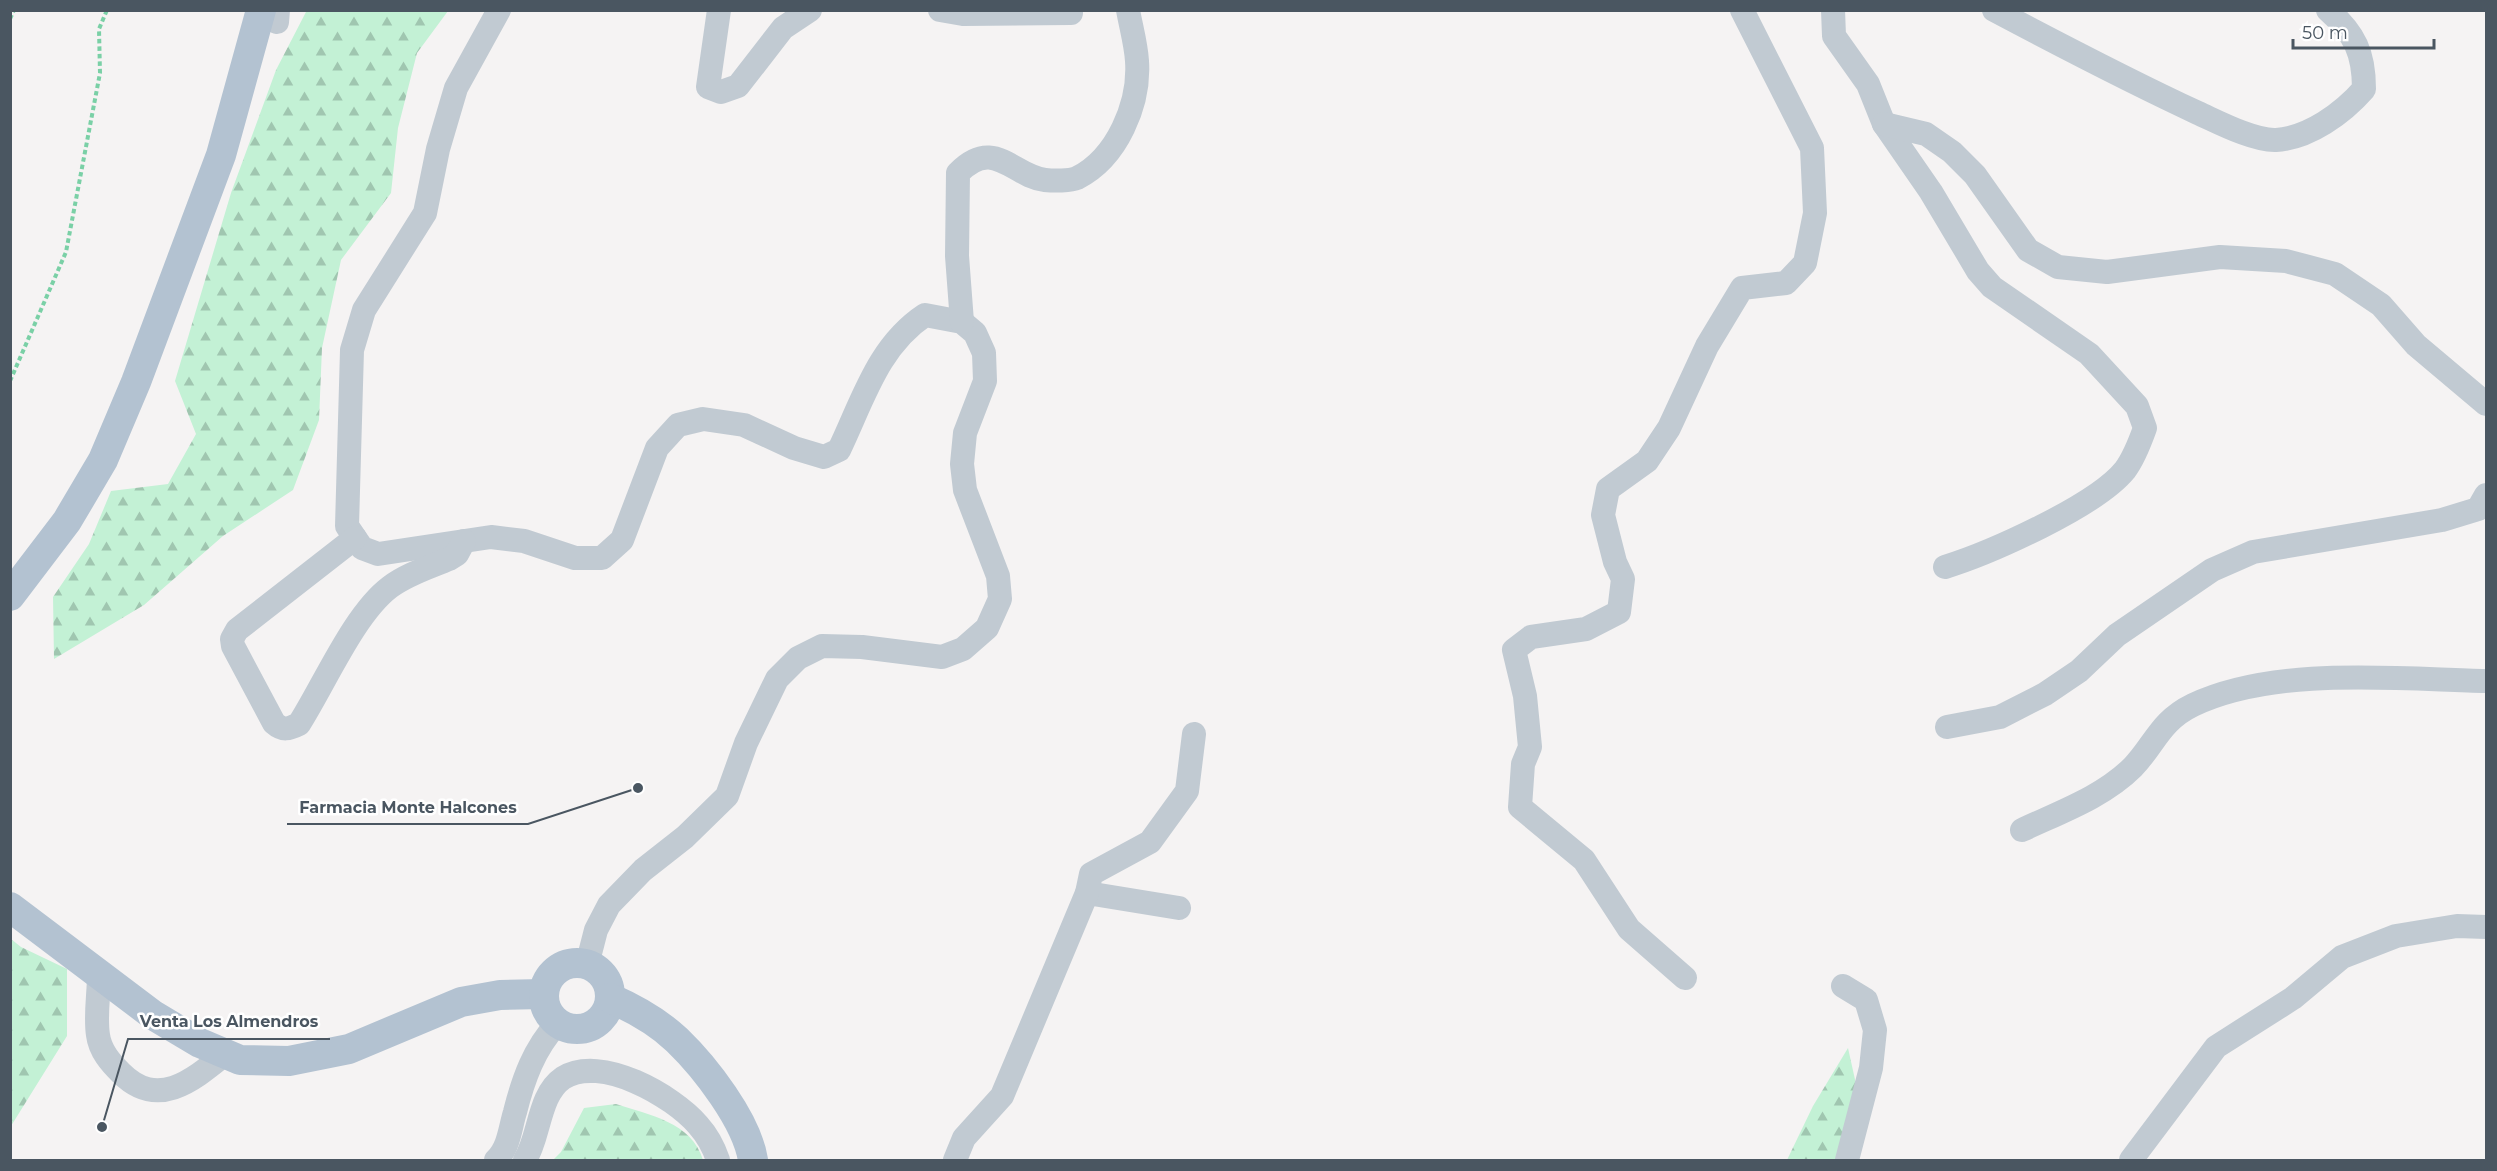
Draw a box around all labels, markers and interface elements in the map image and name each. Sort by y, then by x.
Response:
scale bar [2293,12,2434,50]
text: 50 m [2302,22,2348,44]
callout: Farmacia Monte Halcones [287,790,528,824]
text: Farmacia Monte Halcones [299,798,517,817]
callout: Venta Los Almendros [128,1005,330,1039]
text: Venta Los Almendros [139,1012,319,1031]

